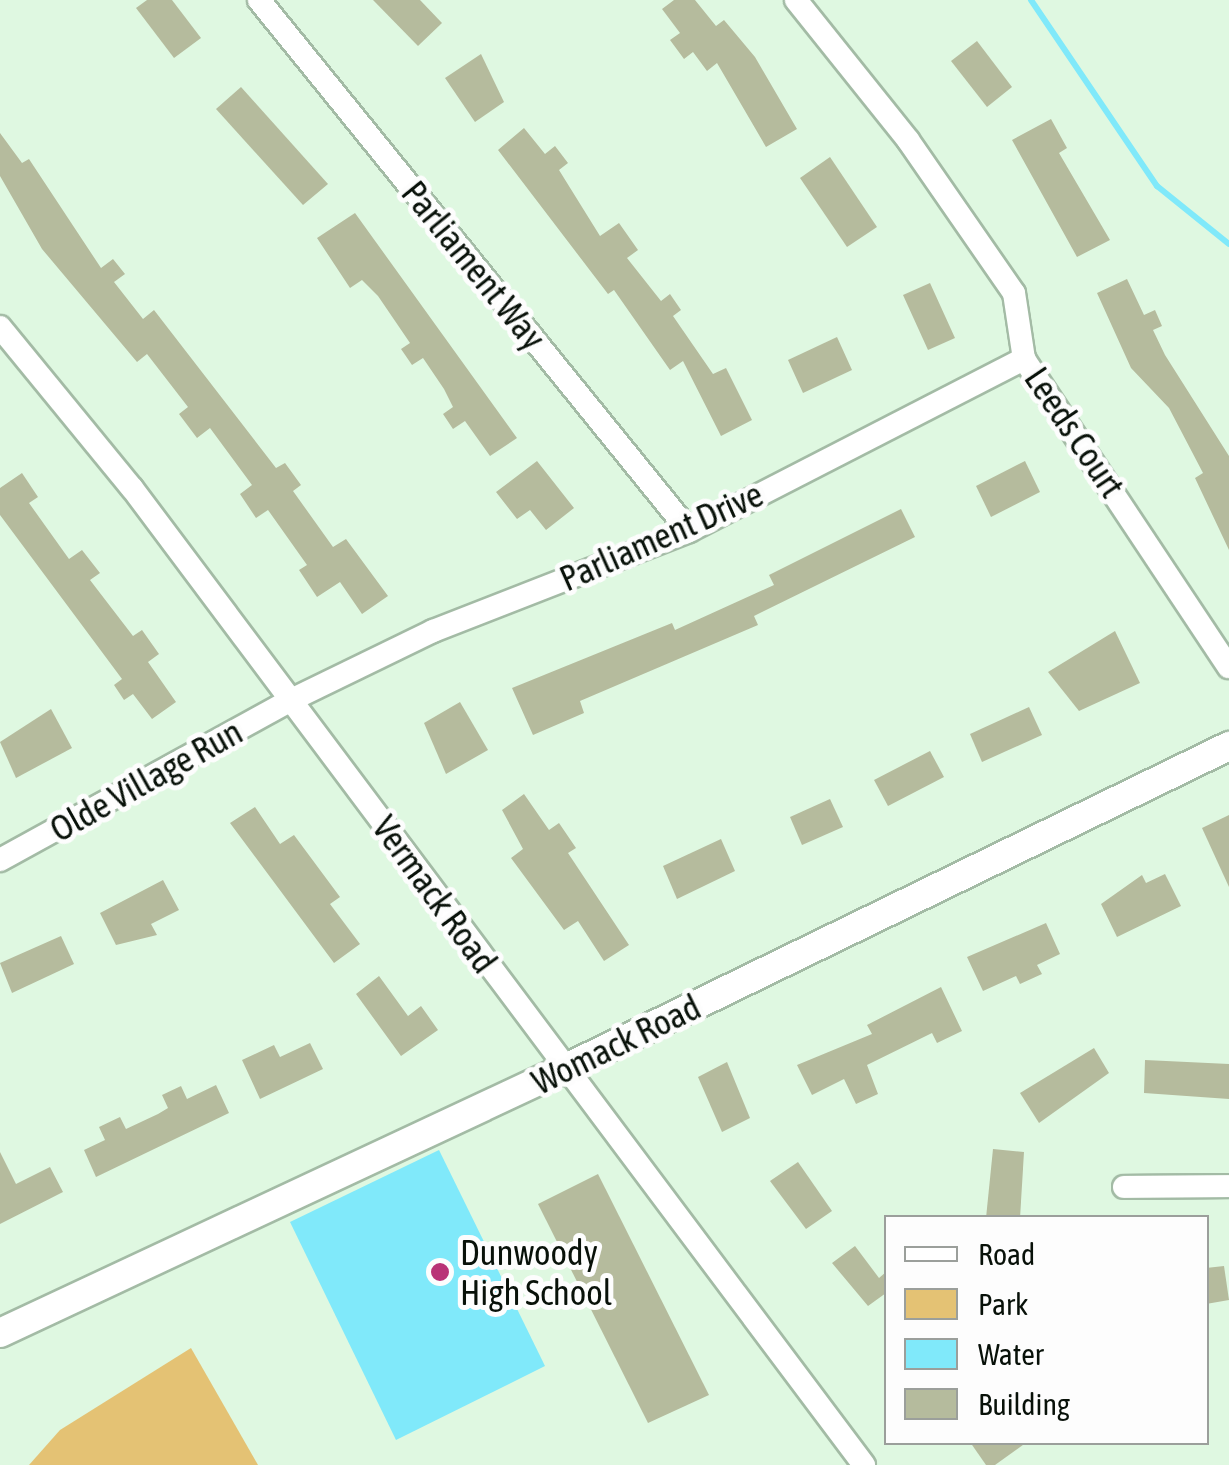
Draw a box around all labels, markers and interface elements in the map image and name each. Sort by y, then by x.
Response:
street label: Parliament Way [393,172,555,358]
street label: Leeds Court [1016,359,1134,505]
street label: Parliament Drive [553,473,769,599]
street label: Olde Village Run [43,710,249,850]
street label: Vermack Road [364,807,506,981]
street label: Womack Road [525,985,707,1103]
legend [884,1215,1209,1445]
place label: Dunwoody High School [460,1231,612,1313]
text: Road [978,1237,1035,1271]
marker: Dunwoody High School [429,1261,451,1283]
text: Park [978,1287,1028,1321]
text: Water [978,1337,1044,1371]
text: Building [978,1387,1070,1421]

